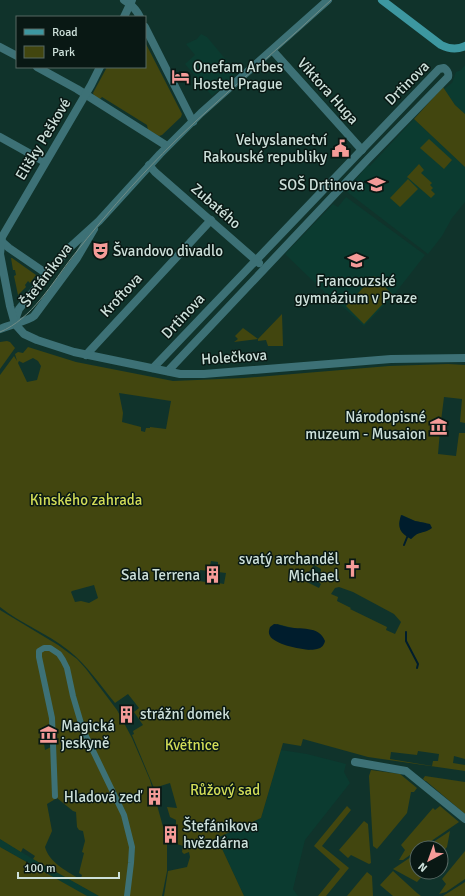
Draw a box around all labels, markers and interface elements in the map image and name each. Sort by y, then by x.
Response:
legend [16,16,146,68]
text: Road [52,25,78,40]
text: Park [52,45,75,60]
street label: Viktora Huga [293,54,363,128]
street label: Drtinova [381,57,433,109]
place label: Onefam Arbes Hostel Prague [193,58,284,93]
hotel icon: Onefam Arbes Hostel Prague [170,66,190,86]
street label: Elišky Peškové [11,95,75,183]
place label: Velvyslanectví Rakouské republiky [203,131,327,166]
public building icon: Velvyslanectví Rakouské republiky [330,139,350,159]
place label: SOŠ Drtinova [279,175,364,194]
school or university icon: SOŠ Drtinova [367,175,387,195]
street label: Zubatého [187,179,245,233]
street label: Štefánikova [15,239,76,310]
theatre icon: Švandovo divadlo [90,241,110,261]
place label: Švandovo divadlo [113,241,223,260]
school or university icon: Francouzské gymnázium v Praze [346,250,366,270]
street label: Kroftova [96,269,146,321]
place label: Francouzské gymnázium v Praze [295,272,417,307]
street label: Drtinova [158,290,208,342]
street label: Holečkova [200,346,268,368]
place label: Národopisné muzeum - Musaion [305,408,426,443]
museum icon: Národopisné muzeum - Musaion [429,416,449,436]
park label: Kinského zahrada [30,491,142,509]
place label: svatý archanděl Michael [239,550,339,585]
church icon: svatý archanděl Michael [342,558,362,578]
building icon: Sala Terrena [203,565,223,585]
place label: Sala Terrena [121,566,200,584]
building icon: strážní domek [117,704,137,724]
place label: strážní domek [140,705,230,723]
place label: Magická jeskyně [61,717,115,752]
museum icon: Magická jeskyně [38,725,58,745]
park label: Květnice [165,736,219,754]
park label: Růžový sad [190,781,260,799]
building icon: Hladová zeď [145,787,165,807]
place label: Hladová zeď [64,788,143,806]
place label: Štefánikova hvězdárna [183,816,258,852]
building icon: Štefánikova hvězdárna [160,825,180,845]
north arrow [409,840,449,880]
scale bar [18,854,119,880]
text: N [416,860,430,875]
text: 100 m [24,861,56,876]

